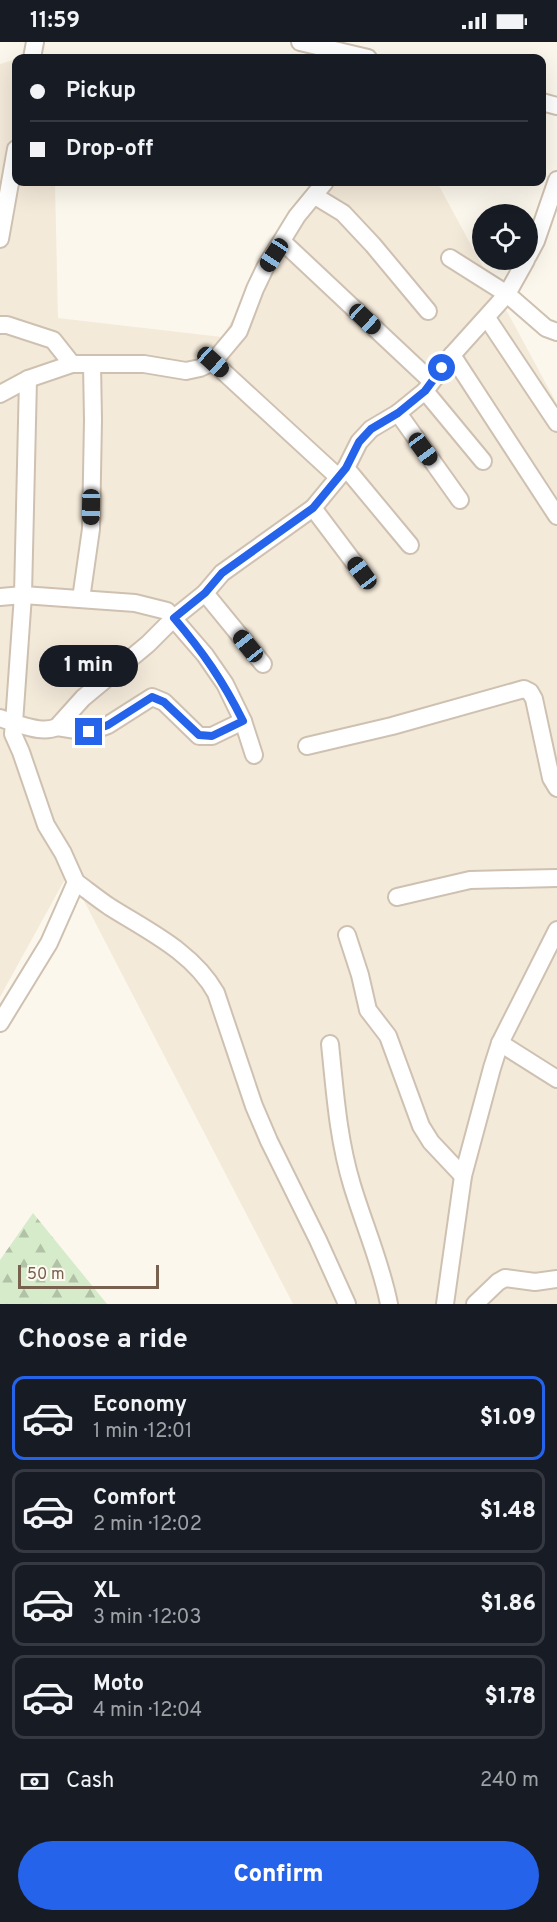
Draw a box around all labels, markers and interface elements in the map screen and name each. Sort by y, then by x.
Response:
text: 11:59 [30,8,80,35]
text: Pickup [66,78,136,105]
text: Drop-off [66,136,153,163]
map controls [472,204,538,270]
button: locate [472,204,538,270]
car [257,235,291,275]
car [346,300,384,338]
car [194,343,232,381]
route start [428,354,455,381]
car [405,429,441,469]
car [82,489,100,525]
car [344,553,380,593]
car [230,626,266,666]
callout: 1 min [40,645,138,687]
text: 1 min [64,653,113,679]
route end [75,718,102,745]
scale bar [18,1262,159,1290]
text: 50 m [27,1265,65,1285]
text: Choose a ride [18,1323,188,1357]
icon: car [21,1391,75,1445]
text: Economy [93,1392,187,1419]
text: $1.09 [480,1405,536,1432]
text: 1 min · 12:01 [93,1419,192,1445]
icon: car [21,1484,75,1538]
text: Comfort [93,1485,176,1512]
text: $1.48 [480,1498,536,1525]
text: 2 min · 12:02 [93,1512,202,1538]
icon: car [21,1577,75,1631]
text: XL [93,1578,120,1605]
text: $1.86 [480,1591,536,1618]
text: 3 min · 12:03 [93,1605,202,1631]
icon: car [21,1670,75,1724]
text: Moto [93,1671,144,1698]
text: $1.78 [484,1684,536,1711]
text: 4 min · 12:04 [93,1698,202,1724]
icon: cash [18,1765,51,1798]
text: Cash [66,1768,115,1795]
text: 240 m [480,1768,539,1794]
button: Confirm [18,1841,539,1910]

